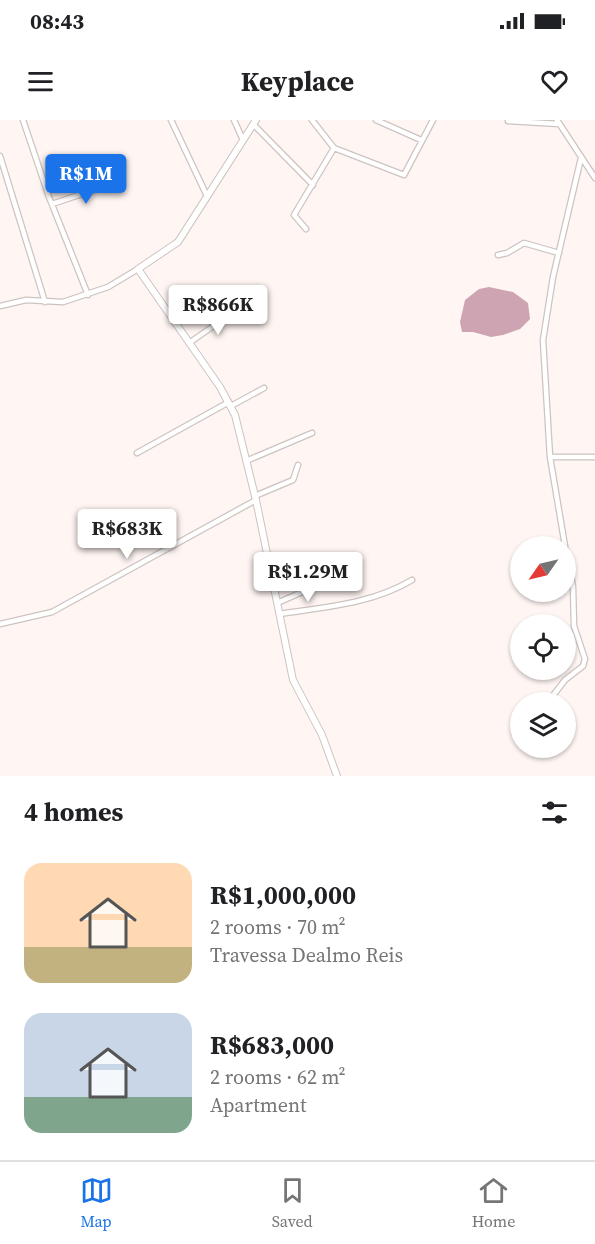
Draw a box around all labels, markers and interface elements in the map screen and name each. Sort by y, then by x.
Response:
text: 08:43 [30,6,84,36]
text: Keyplace [241,63,354,100]
icon: menu [24,65,57,98]
icon: heart [538,65,571,98]
pin: R$1M [50,154,122,205]
text: R$1M [59,159,113,187]
pin: R$866K [169,285,267,336]
text: R$866K [183,290,253,318]
pin: R$683K [78,509,176,560]
text: R$683K [92,514,162,542]
north arrow [510,536,576,602]
map controls [510,536,576,758]
pin: R$1.29M [253,552,363,603]
text: R$1.29M [268,557,348,585]
button: locate [510,614,576,680]
button: layers [510,692,576,758]
text: 4 homes [24,794,123,830]
icon: filters [538,796,571,829]
text: R$1,000,000 [210,877,356,913]
icon: home [72,887,144,959]
text: 2 rooms · 70 m² [210,913,346,941]
text: Travessa Dealmo Reis [210,941,403,969]
text: R$683,000 [210,1027,334,1063]
icon: home [72,1037,144,1109]
text: 2 rooms · 62 m² [210,1063,346,1091]
text: Apartment [210,1091,307,1119]
tab: Map [80,1174,113,1232]
tab: Saved [272,1174,313,1232]
tab: Home [472,1174,515,1232]

